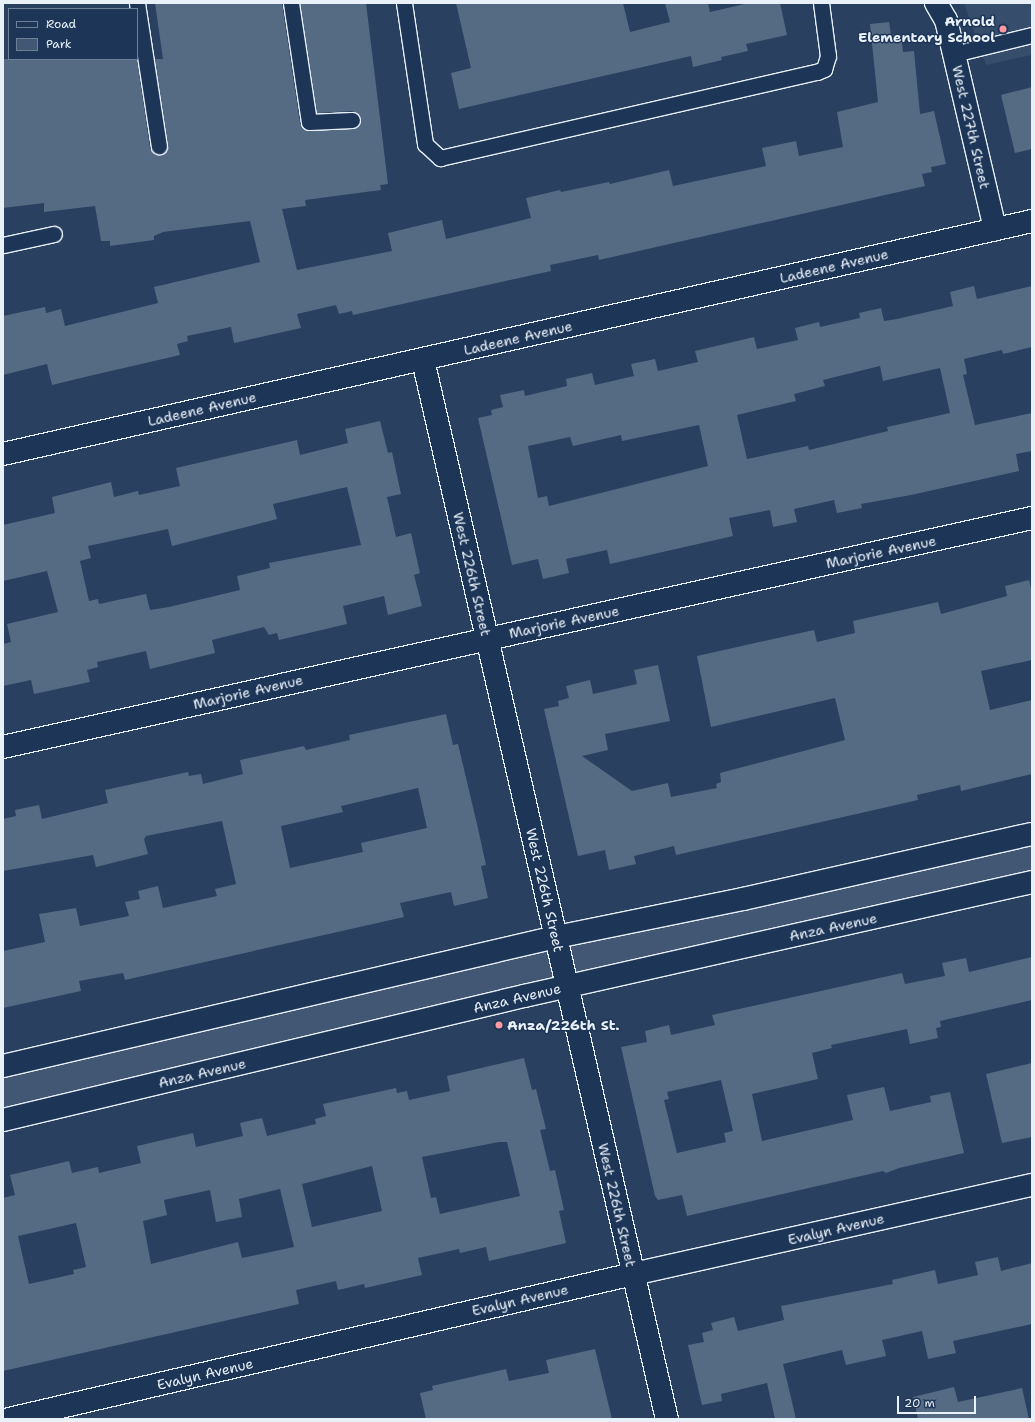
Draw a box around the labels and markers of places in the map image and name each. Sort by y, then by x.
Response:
place label: Arnold Elementary School [858,13,995,46]
marker: Arnold Elementary School [998,24,1008,34]
place label: Anza/226th St. [507,1017,620,1033]
marker: Anza/226th St. [494,1020,504,1030]

